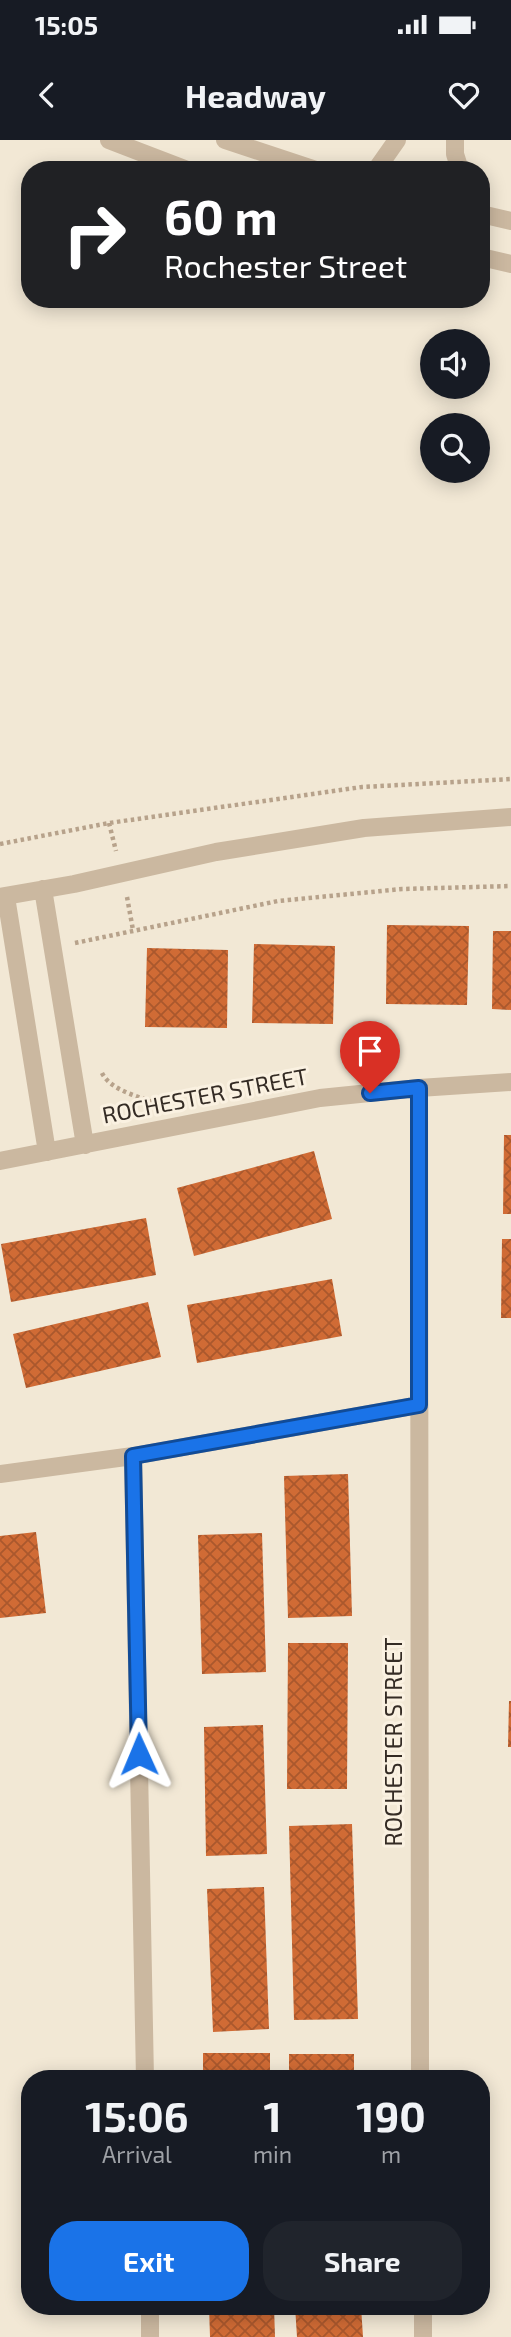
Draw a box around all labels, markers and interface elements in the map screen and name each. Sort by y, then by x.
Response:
text: 15:05 [35,9,98,40]
icon: back [28,76,66,114]
text: Headway [185,76,326,114]
icon: heart [445,76,483,114]
text: 60 m [164,186,278,245]
icon: right [49,189,140,280]
text: Rochester Street [164,246,407,284]
map controls [420,329,490,483]
button: sound [420,329,490,399]
button: search [420,413,490,483]
pin [340,1021,400,1093]
icon: arrive [351,1032,389,1070]
street label: ROCHESTER STREET [100,1061,310,1129]
street label: ROCHESTER STREET [379,1637,407,1847]
position arrow [102,1717,176,1791]
text: 15:06 [85,2090,189,2140]
text: 1 [263,2090,282,2140]
text: 190 [356,2090,426,2140]
text: Arrival [102,2140,172,2168]
text: min [253,2140,292,2168]
text: m [381,2140,401,2168]
button: Exit [49,2221,249,2301]
button: Share [263,2221,462,2301]

